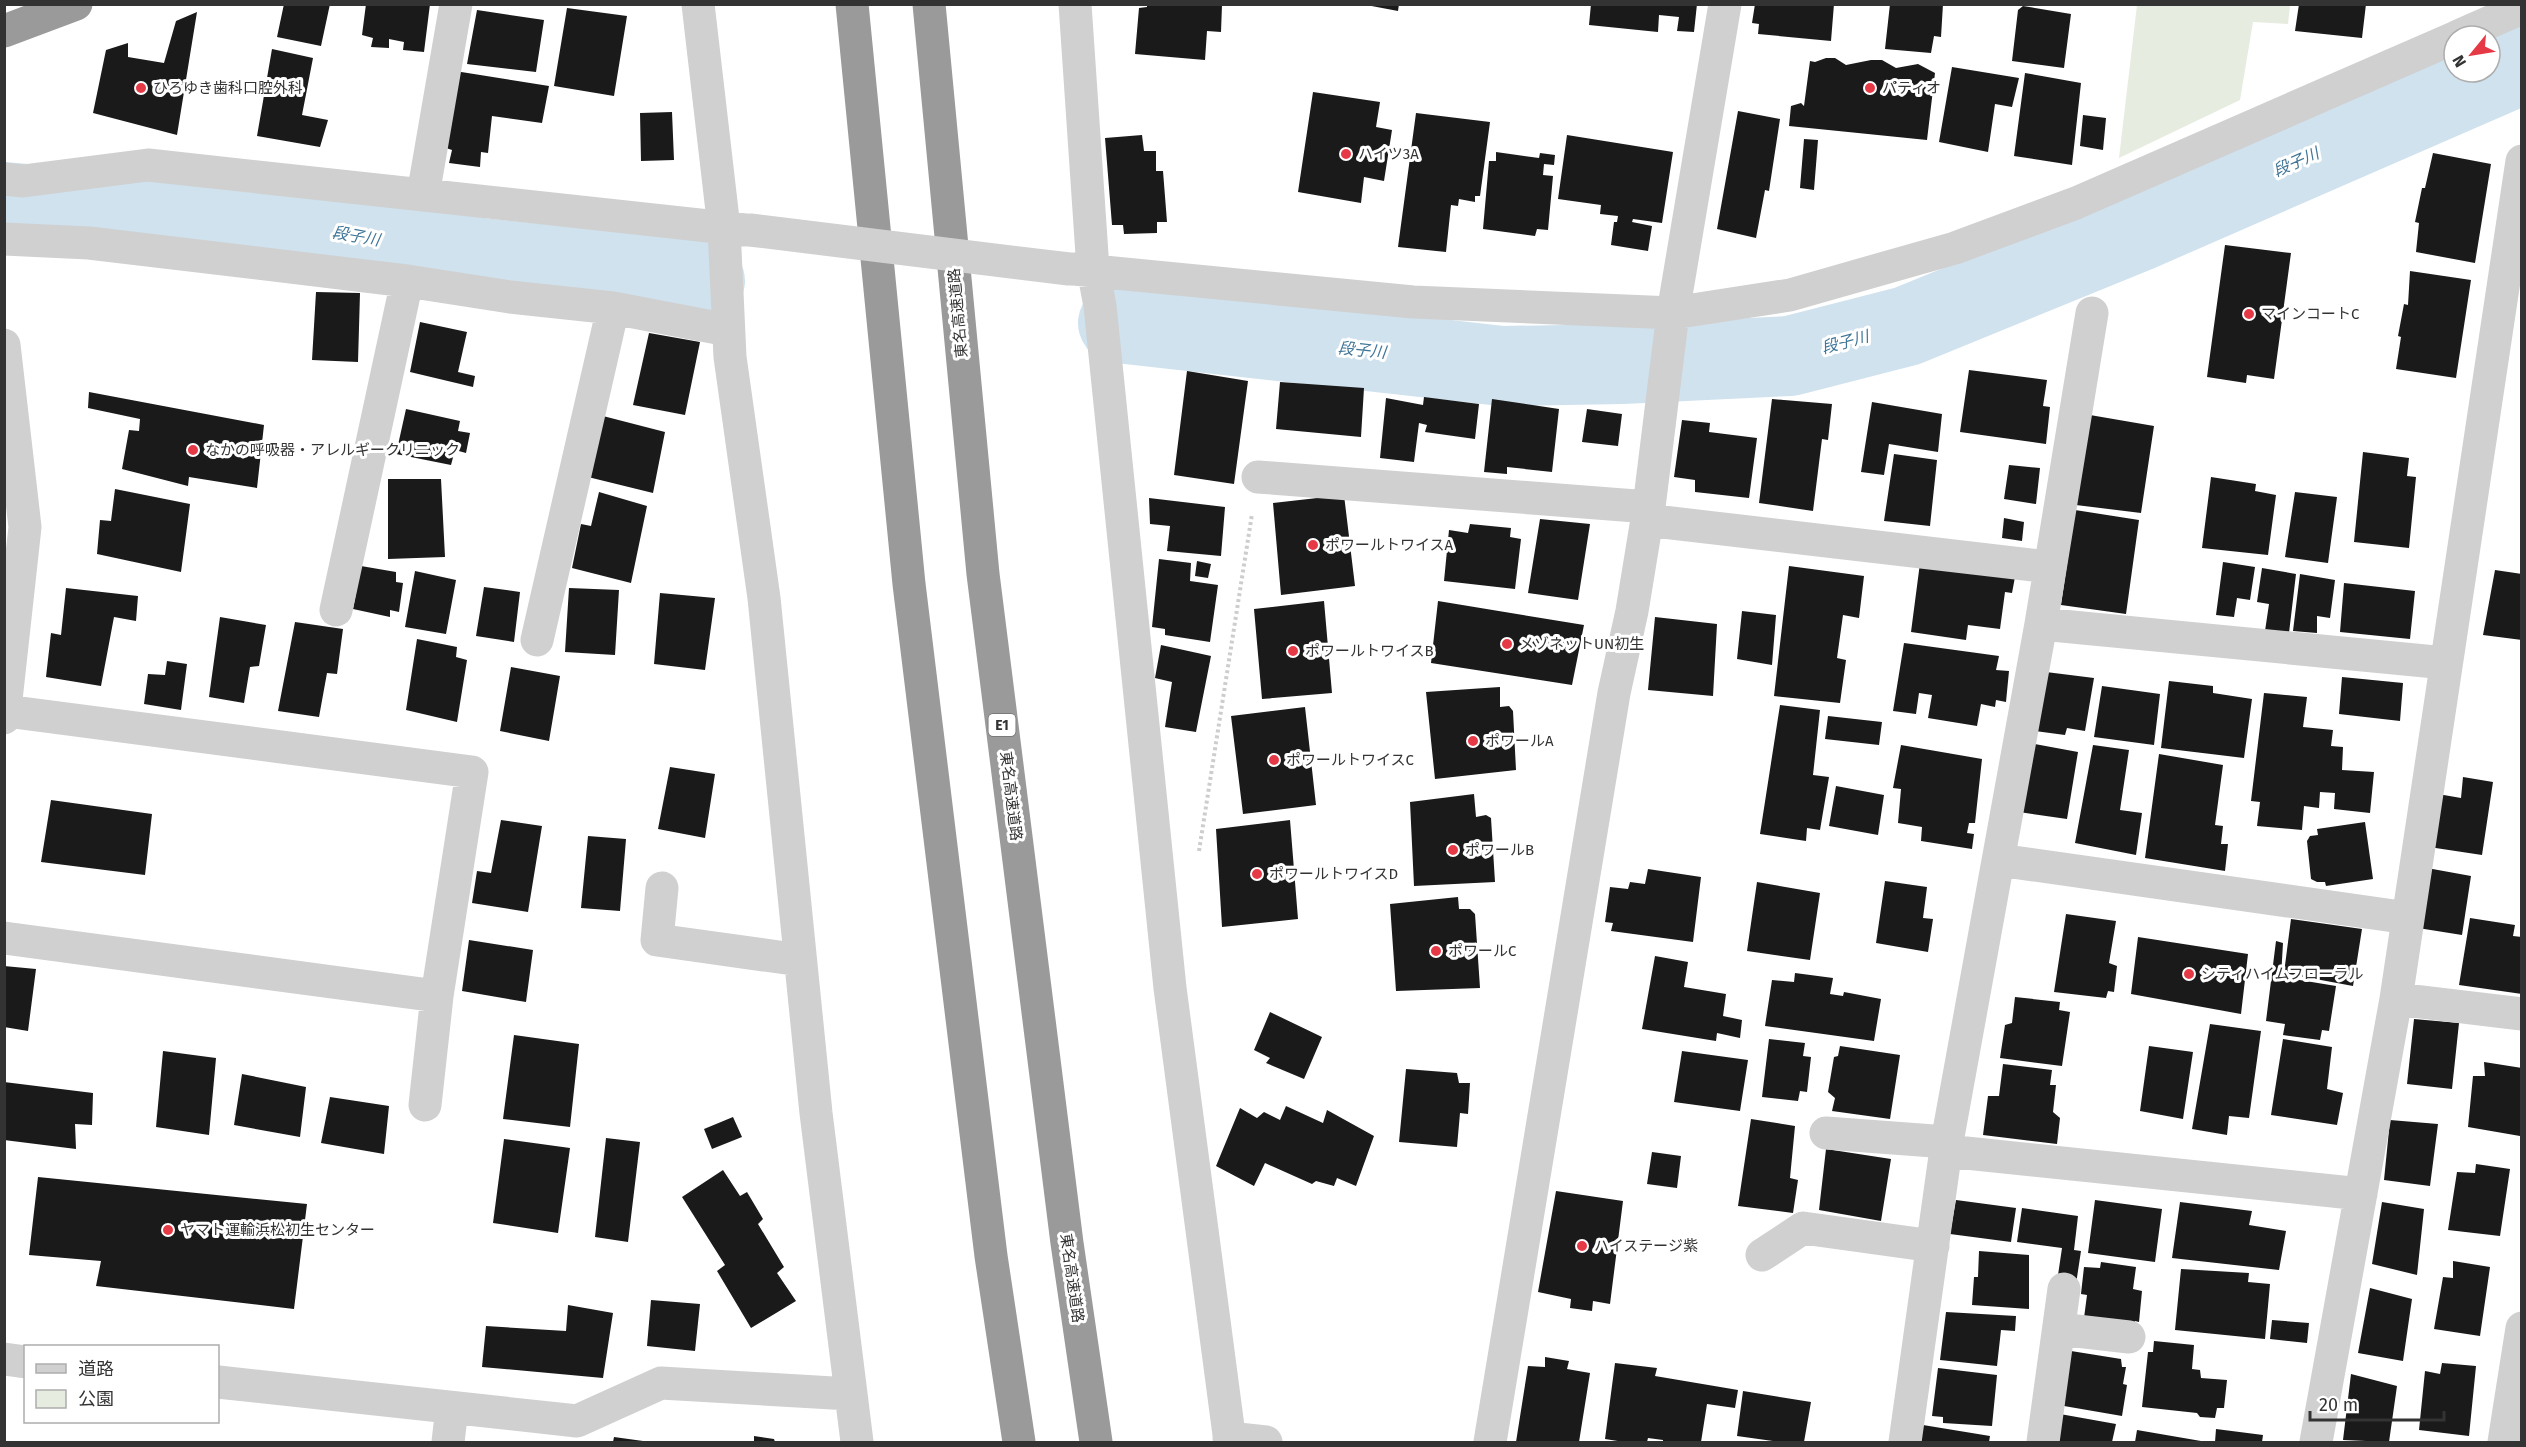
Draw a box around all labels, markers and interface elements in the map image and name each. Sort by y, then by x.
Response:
north arrow [2442,24,2502,84]
text: N [2449,52,2470,71]
place label: ひろゆき歯科口腔外科 [153,79,303,97]
place label: パティオ [1882,79,1941,97]
marker: ひろゆき歯科口腔外科 [134,81,148,95]
marker: パティオ [1863,81,1877,95]
water label: 段子川 [2270,143,2324,180]
place label: ハイツ3A [1358,145,1419,163]
marker: ハイツ3A [1339,147,1353,161]
water label: 段子川 [331,222,383,250]
street label: 東名高速道路 [945,267,971,359]
place label: マインコートC [2261,305,2360,323]
marker: マインコートC [2242,307,2256,321]
water label: 段子川 [1819,326,1873,357]
water label: 段子川 [1337,338,1389,362]
place label: なかの呼吸器・アレルギークリニック [205,441,460,459]
marker: なかの呼吸器・アレルギークリニック [186,443,200,457]
place label: ポワールトワイスA [1325,536,1454,554]
marker: ポワールトワイスA [1306,538,1320,552]
place label: メゾネットUN初生 [1519,635,1644,653]
marker: メゾネットUN初生 [1500,637,1514,651]
place label: ポワールトワイスB [1305,642,1434,660]
marker: ポワールトワイスB [1286,644,1300,658]
road number: E1 [988,714,1016,736]
place label: ポワールA [1485,732,1554,750]
marker: ポワールA [1466,734,1480,748]
street label: 東名高速道路 [997,750,1025,842]
place label: ポワールトワイスC [1286,751,1415,769]
marker: ポワールトワイスC [1267,753,1281,767]
place label: ポワールB [1465,841,1534,859]
marker: ポワールB [1446,843,1460,857]
place label: ポワールトワイスD [1269,865,1398,883]
marker: ポワールトワイスD [1250,867,1264,881]
place label: ポワールC [1448,942,1517,960]
marker: ポワールC [1429,944,1443,958]
place label: シティハイムフローラル [2201,965,2364,983]
marker: シティハイムフローラル [2182,967,2196,981]
place label: ヤマト運輸浜松初生センター [180,1221,375,1239]
marker: ヤマト運輸浜松初生センター [161,1223,175,1237]
street label: 東名高速道路 [1057,1232,1087,1324]
place label: ハイステージ紫 [1594,1237,1698,1255]
marker: ハイステージ紫 [1575,1239,1589,1253]
legend [24,1345,219,1423]
text: 道路 [78,1358,114,1380]
scale bar [2310,1384,2444,1422]
text: 公園 [78,1388,114,1410]
text: 20 m [2319,1394,2358,1416]

